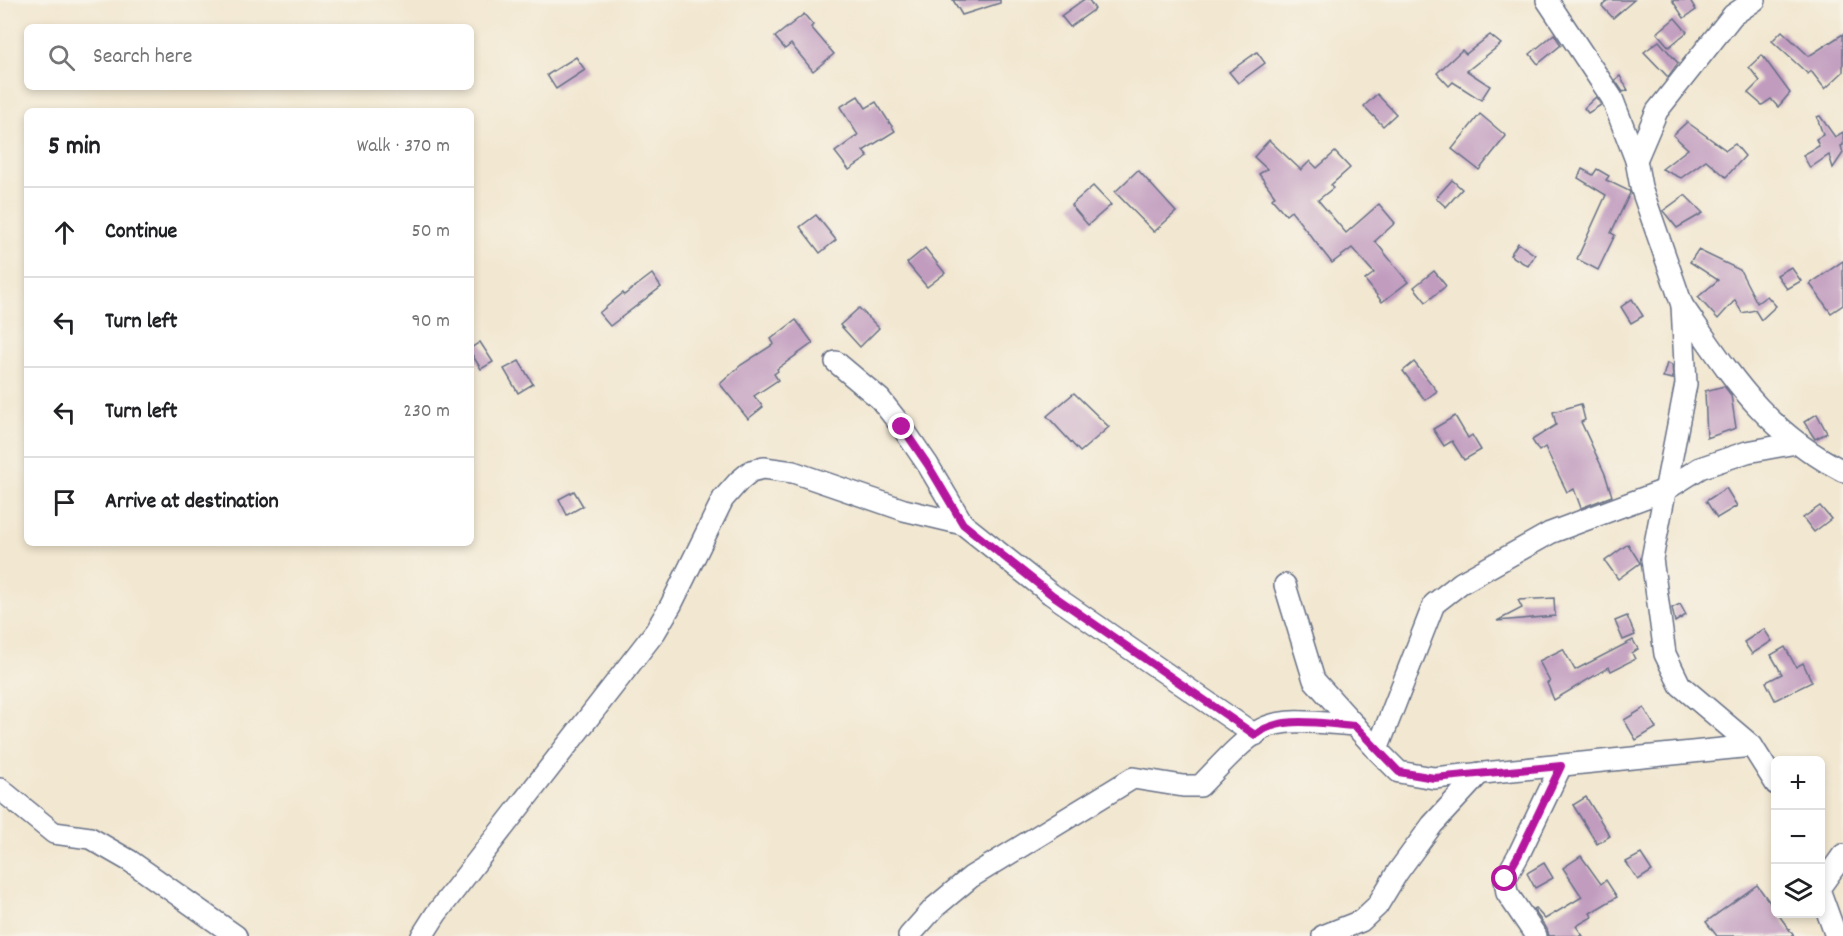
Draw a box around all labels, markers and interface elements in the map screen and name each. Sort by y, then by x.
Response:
search box [24,24,474,90]
icon: search [45,41,78,74]
text: Search here [93,42,192,73]
text: 5 min [48,129,101,166]
text: Walk · 370 m [357,133,450,161]
icon: ahead [48,216,81,249]
text: Continue [105,217,177,248]
text: 50 m [412,218,450,246]
icon: left [48,306,81,339]
text: Turn left [105,307,177,338]
text: 90 m [412,308,450,336]
icon: left [48,396,81,429]
text: Turn left [105,397,177,428]
text: 230 m [403,398,450,426]
route end [888,413,914,439]
icon: arrive [48,486,81,519]
text: Arrive at destination [105,487,279,518]
map controls [1771,756,1825,918]
button: + [1771,756,1825,810]
button: − [1771,810,1825,864]
button: layers [1771,864,1825,918]
route start [1491,865,1517,891]

